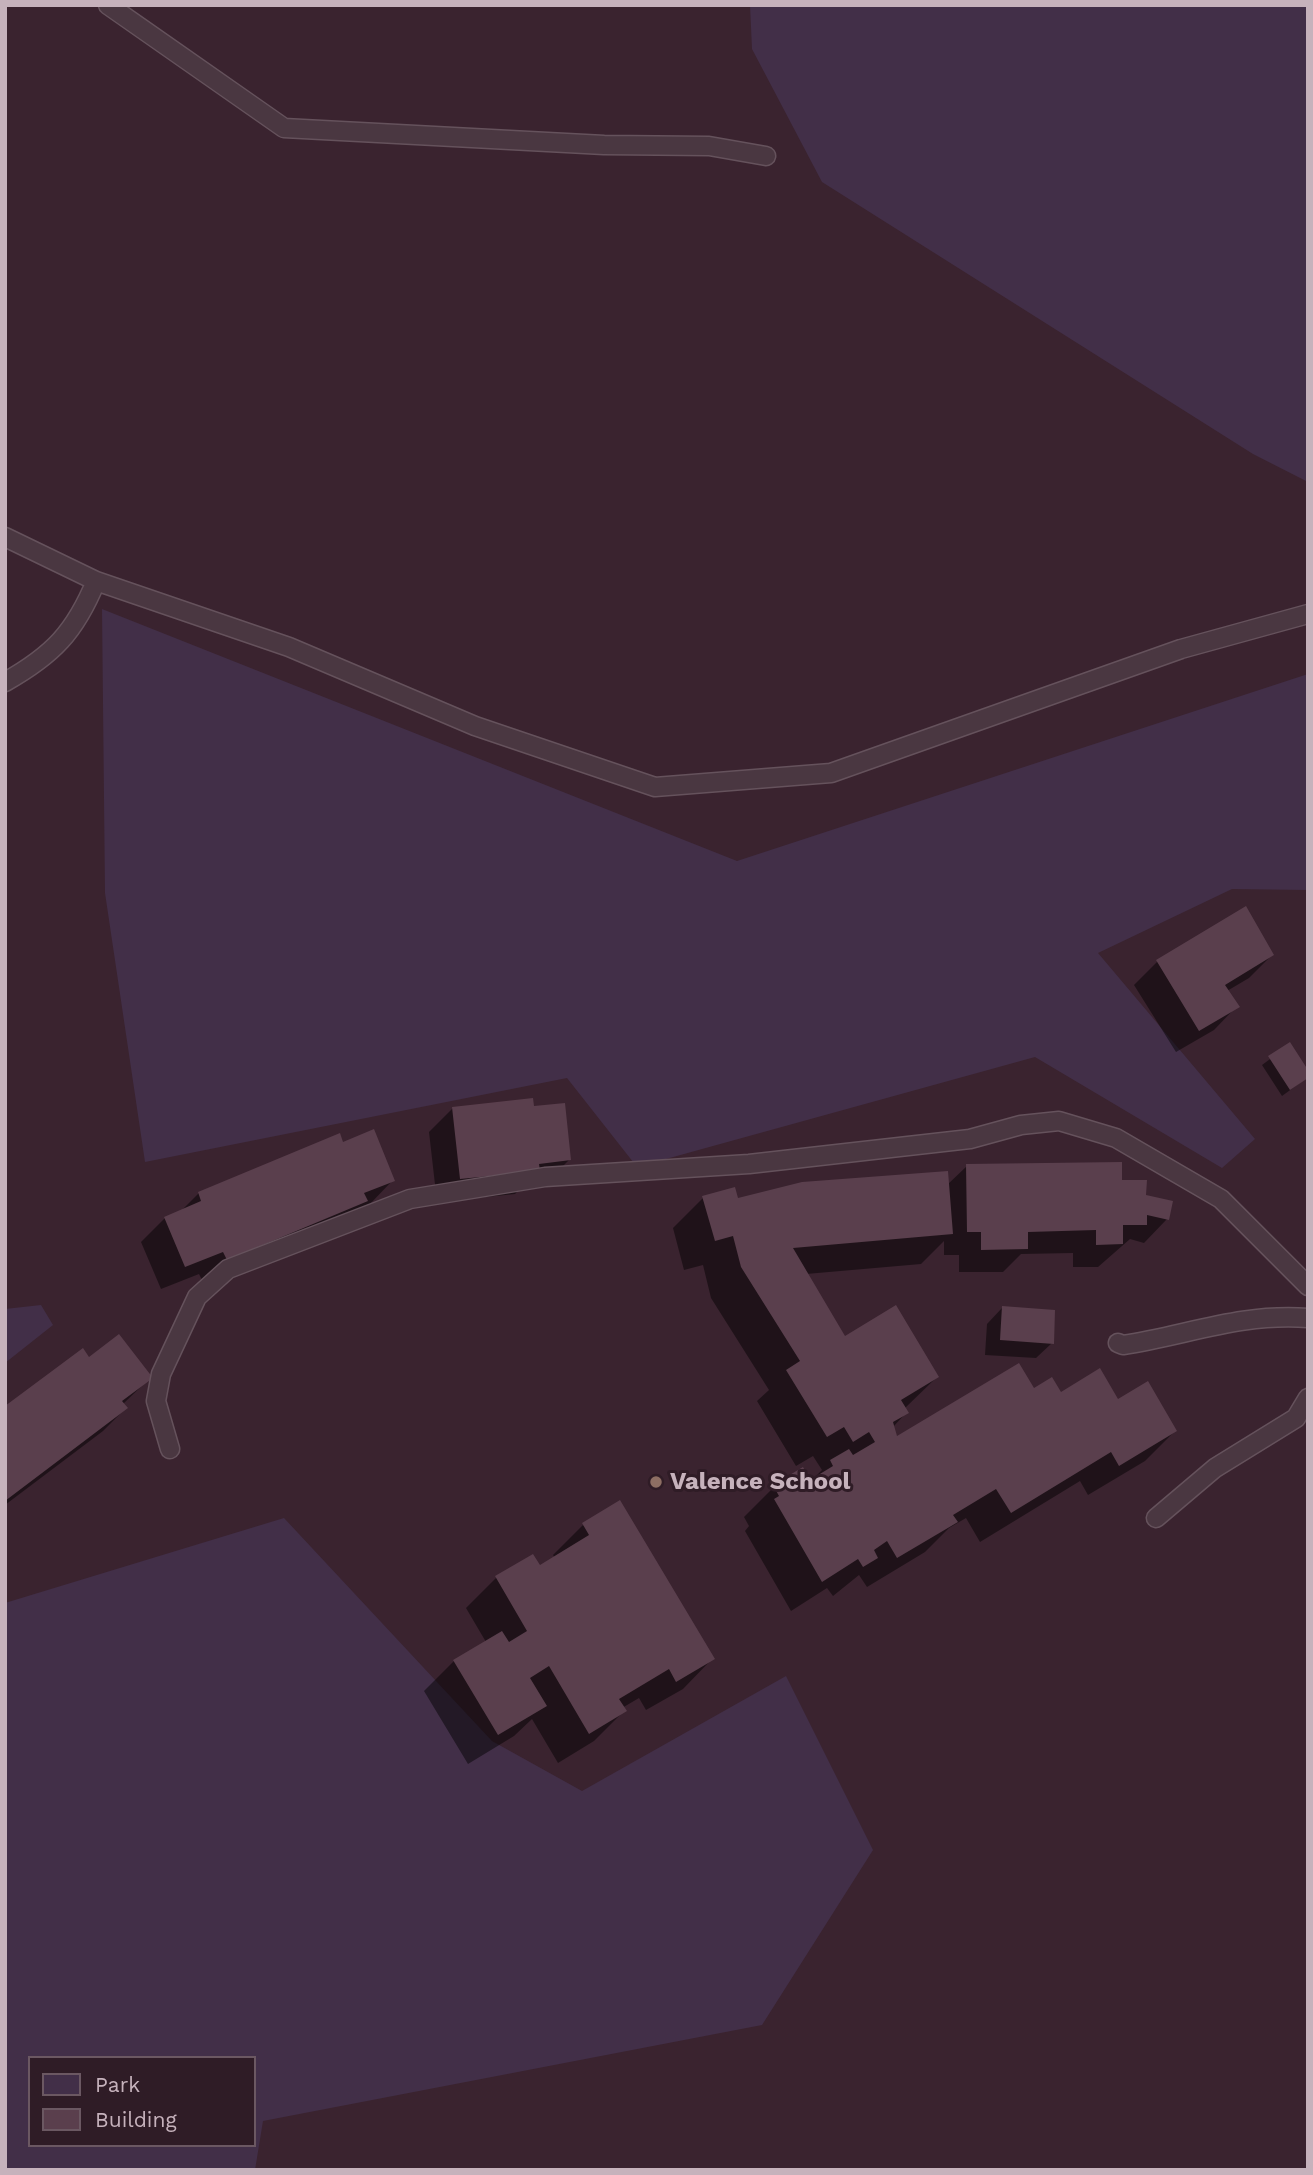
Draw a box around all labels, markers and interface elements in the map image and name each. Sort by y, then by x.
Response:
place label: Valence School [670,1468,850,1496]
marker: Valence School [648,1474,664,1490]
legend [28,2056,256,2147]
text: Park [95,2072,140,2097]
text: Building [95,2107,177,2132]

